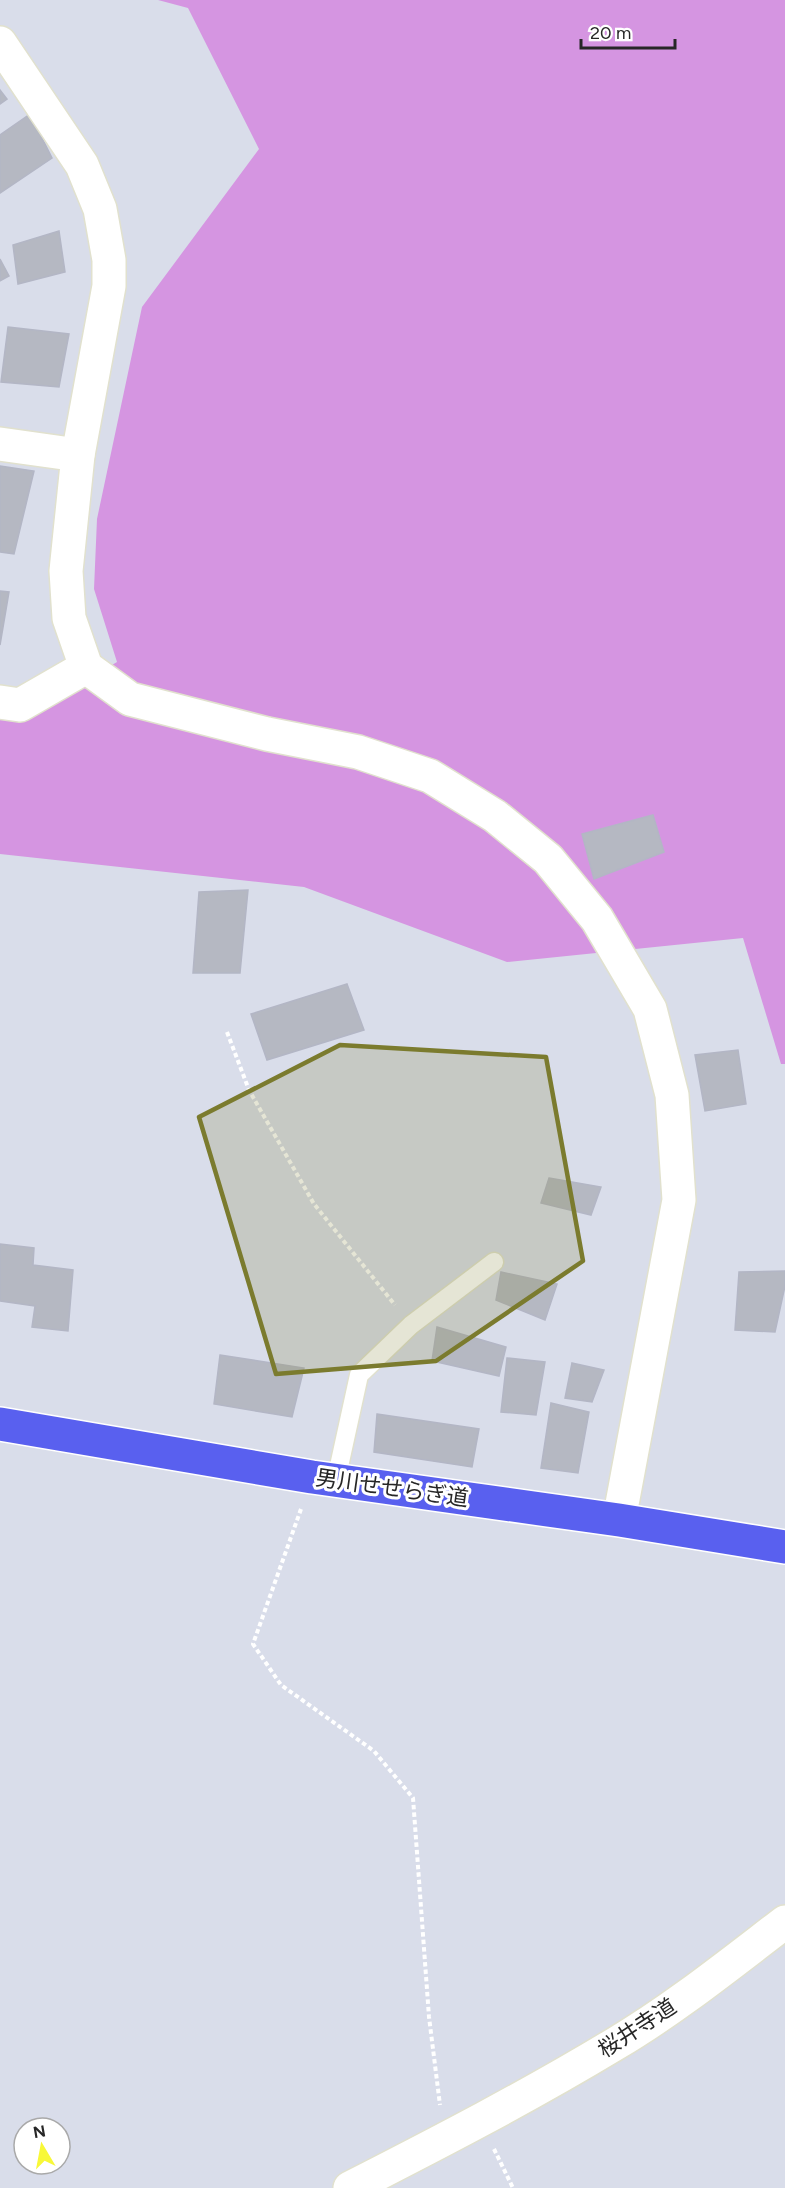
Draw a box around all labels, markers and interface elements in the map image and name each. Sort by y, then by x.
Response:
scale bar [581,12,676,50]
text: 20 m [590,22,631,44]
street label: 男川せせらぎ道 [314,1464,470,1512]
street label: 桜井寺道 [593,1993,681,2063]
north arrow [12,2116,72,2176]
text: N [32,2121,47,2142]

